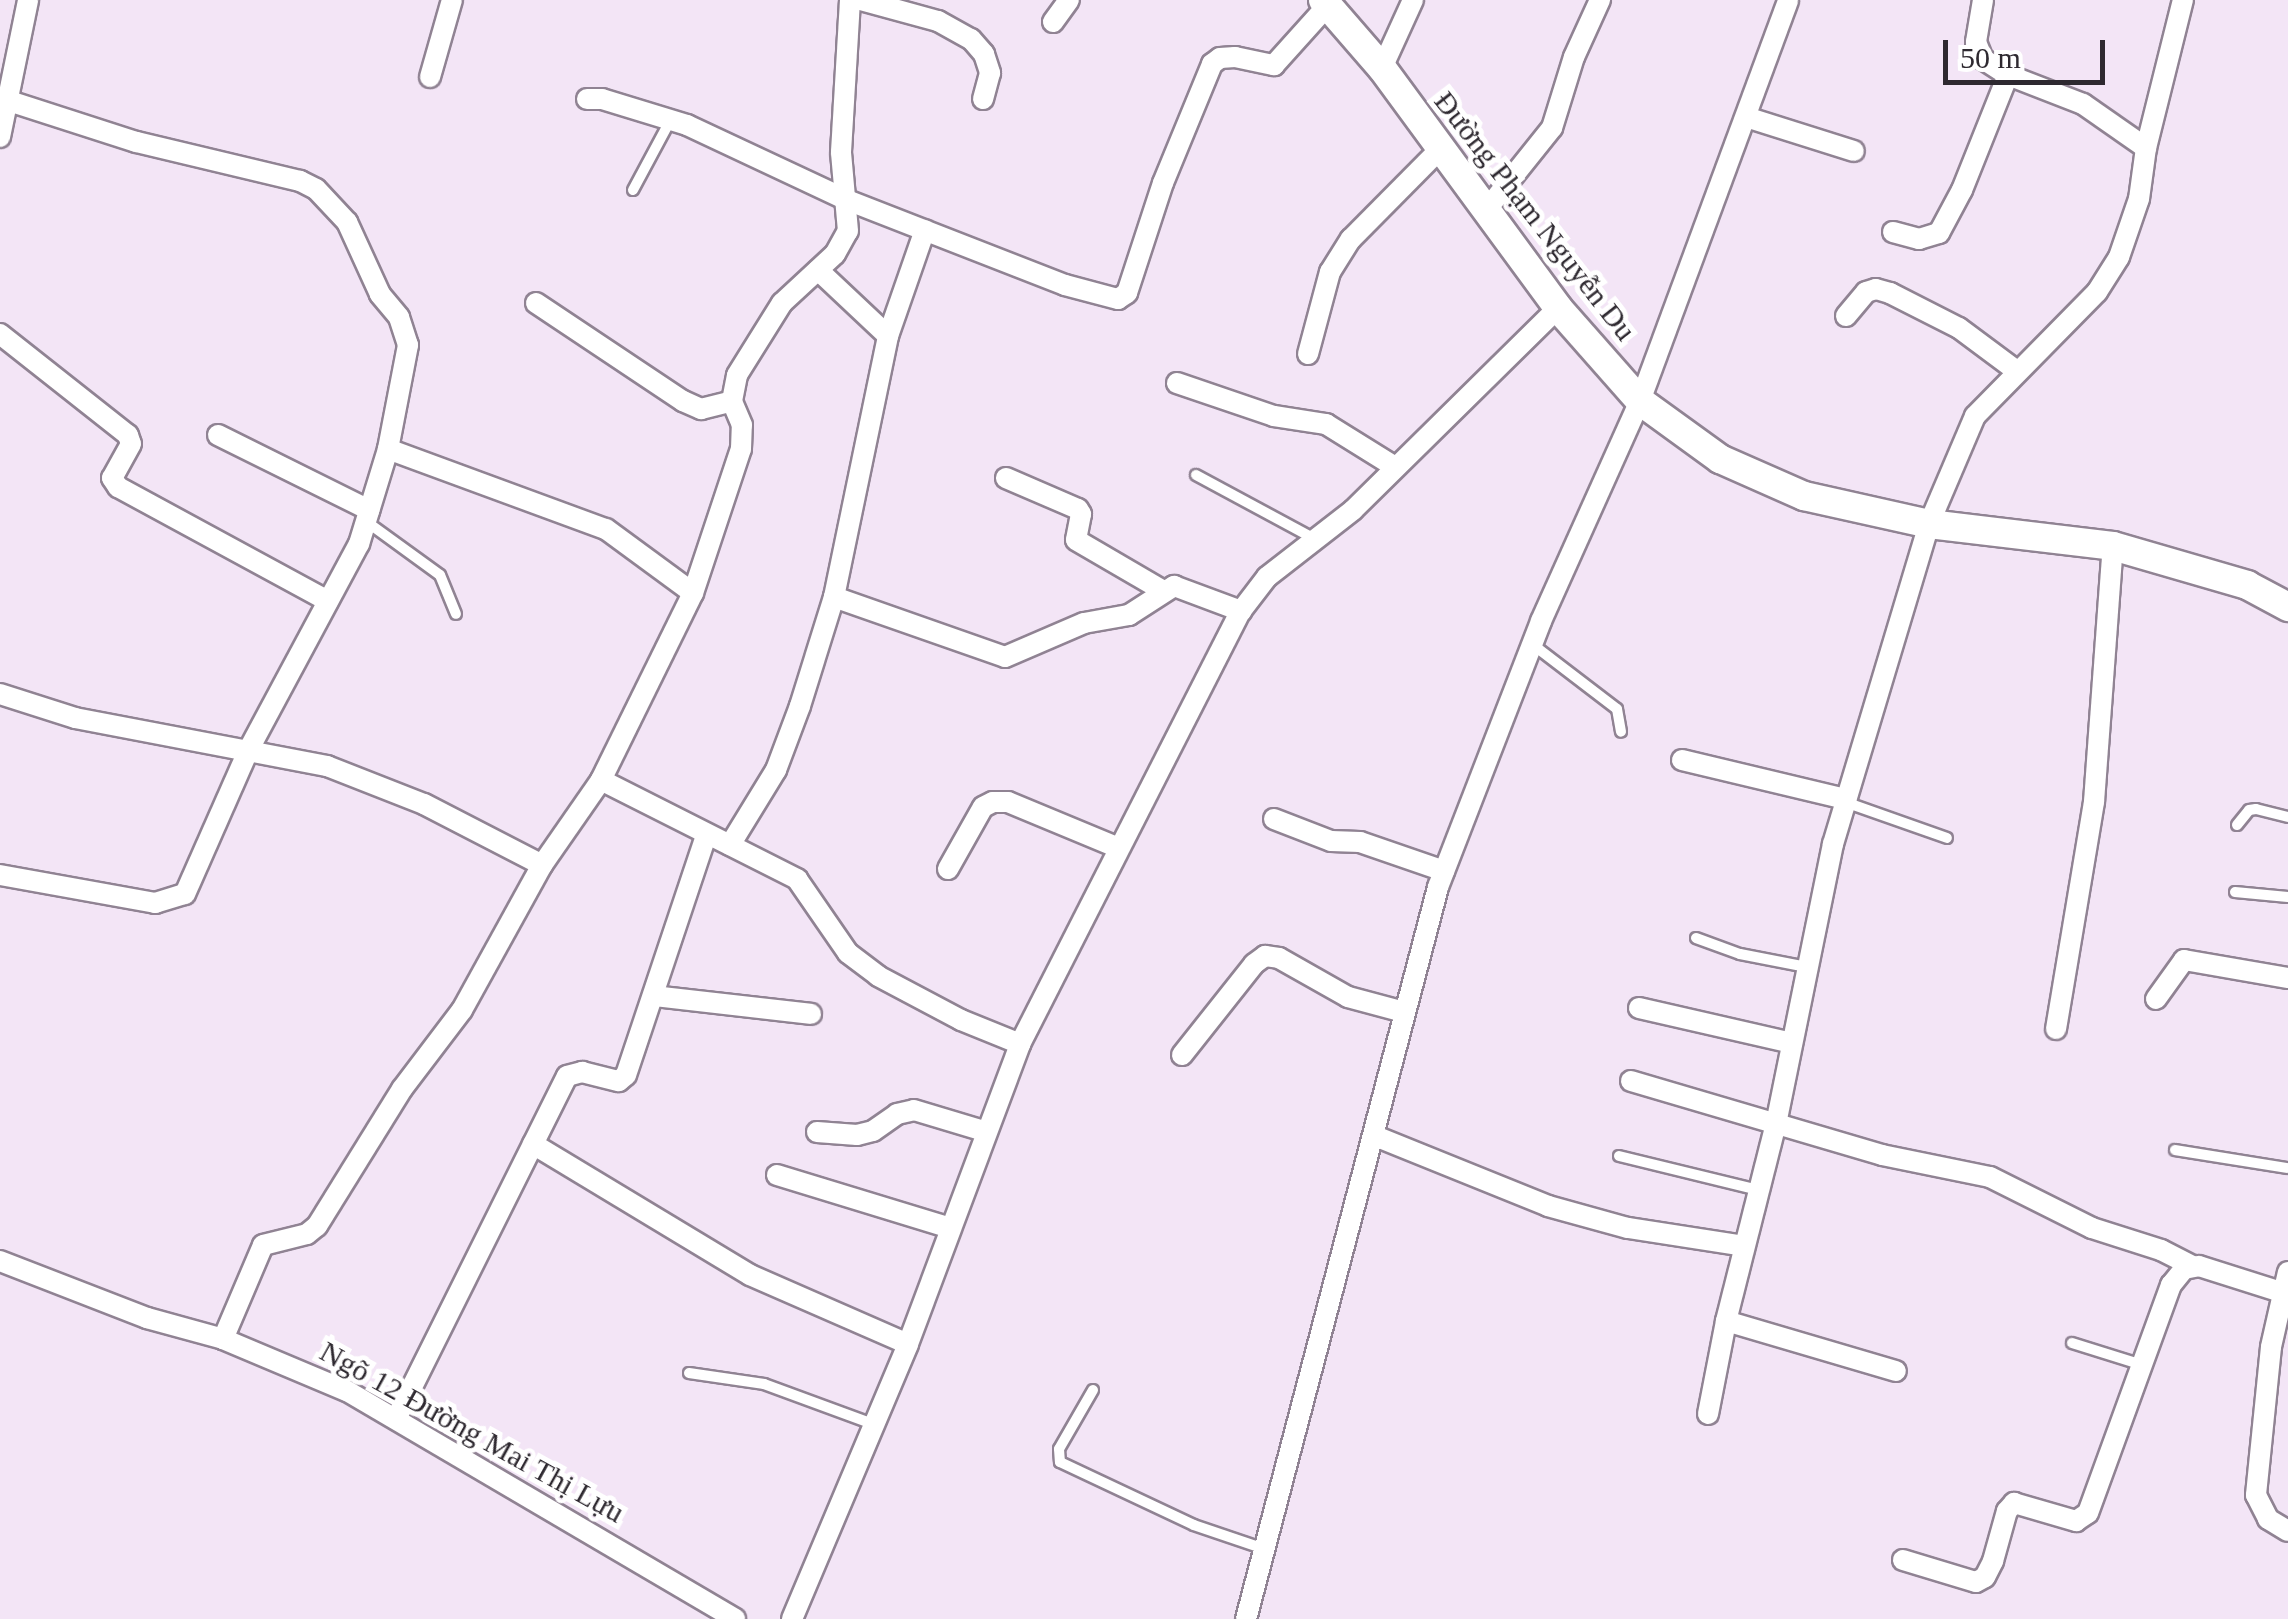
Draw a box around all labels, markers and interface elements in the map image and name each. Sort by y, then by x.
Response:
scale bar [1948,20,2110,82]
text: 50 m [1960,41,2021,74]
street label: Đường Phạm Nguyễn Du [1427,84,1643,348]
street label: Ngõ 12 Đường Mai Thị Lựu [313,1333,631,1531]

